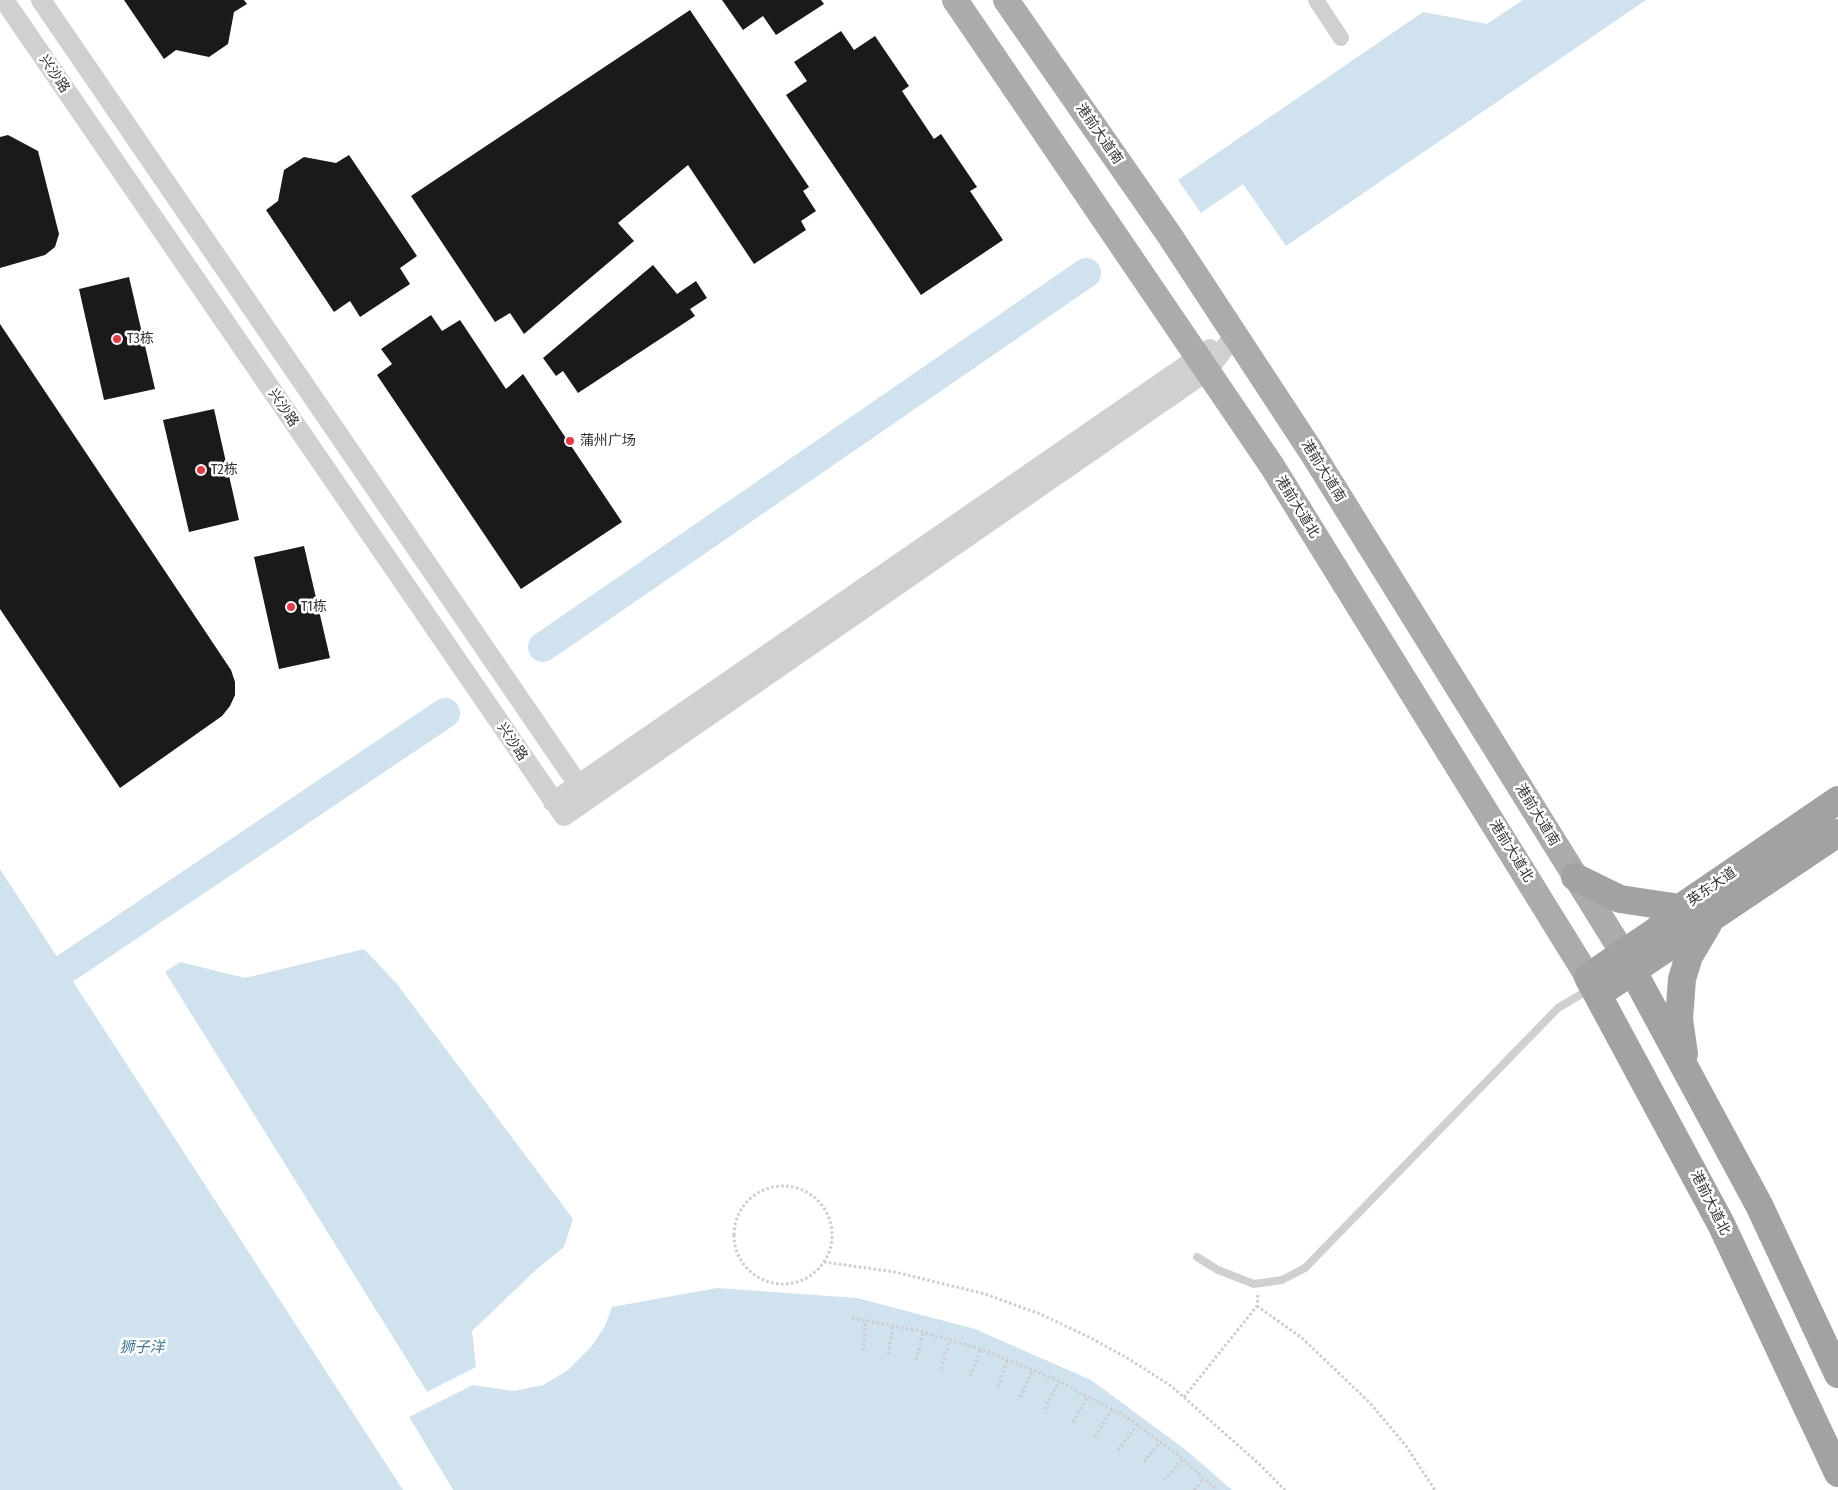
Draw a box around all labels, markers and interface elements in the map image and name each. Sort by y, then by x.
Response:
street label: 兴沙路 [35,52,73,96]
street label: 港前大道南 [1072,101,1126,167]
place label: T3栋 [127,331,154,347]
marker: T3栋 [111,333,123,345]
street label: 兴沙路 [264,386,302,430]
place label: 蒲州广场 [580,433,636,449]
marker: 蒲州广场 [564,435,576,447]
street label: 港前大道南 [1297,437,1349,505]
place label: T2栋 [211,462,238,478]
marker: T2栋 [195,464,207,476]
street label: 港前大道北 [1271,473,1323,541]
place label: T1栋 [301,599,327,615]
marker: T1栋 [285,601,297,613]
street label: 兴沙路 [493,720,531,764]
street label: 港前大道南 [1511,781,1563,849]
street label: 港前大道北 [1485,817,1537,885]
street label: 英东大道 [1684,864,1740,910]
street label: 港前大道北 [1687,1168,1733,1238]
water label: 狮子洋 [120,1339,164,1357]

